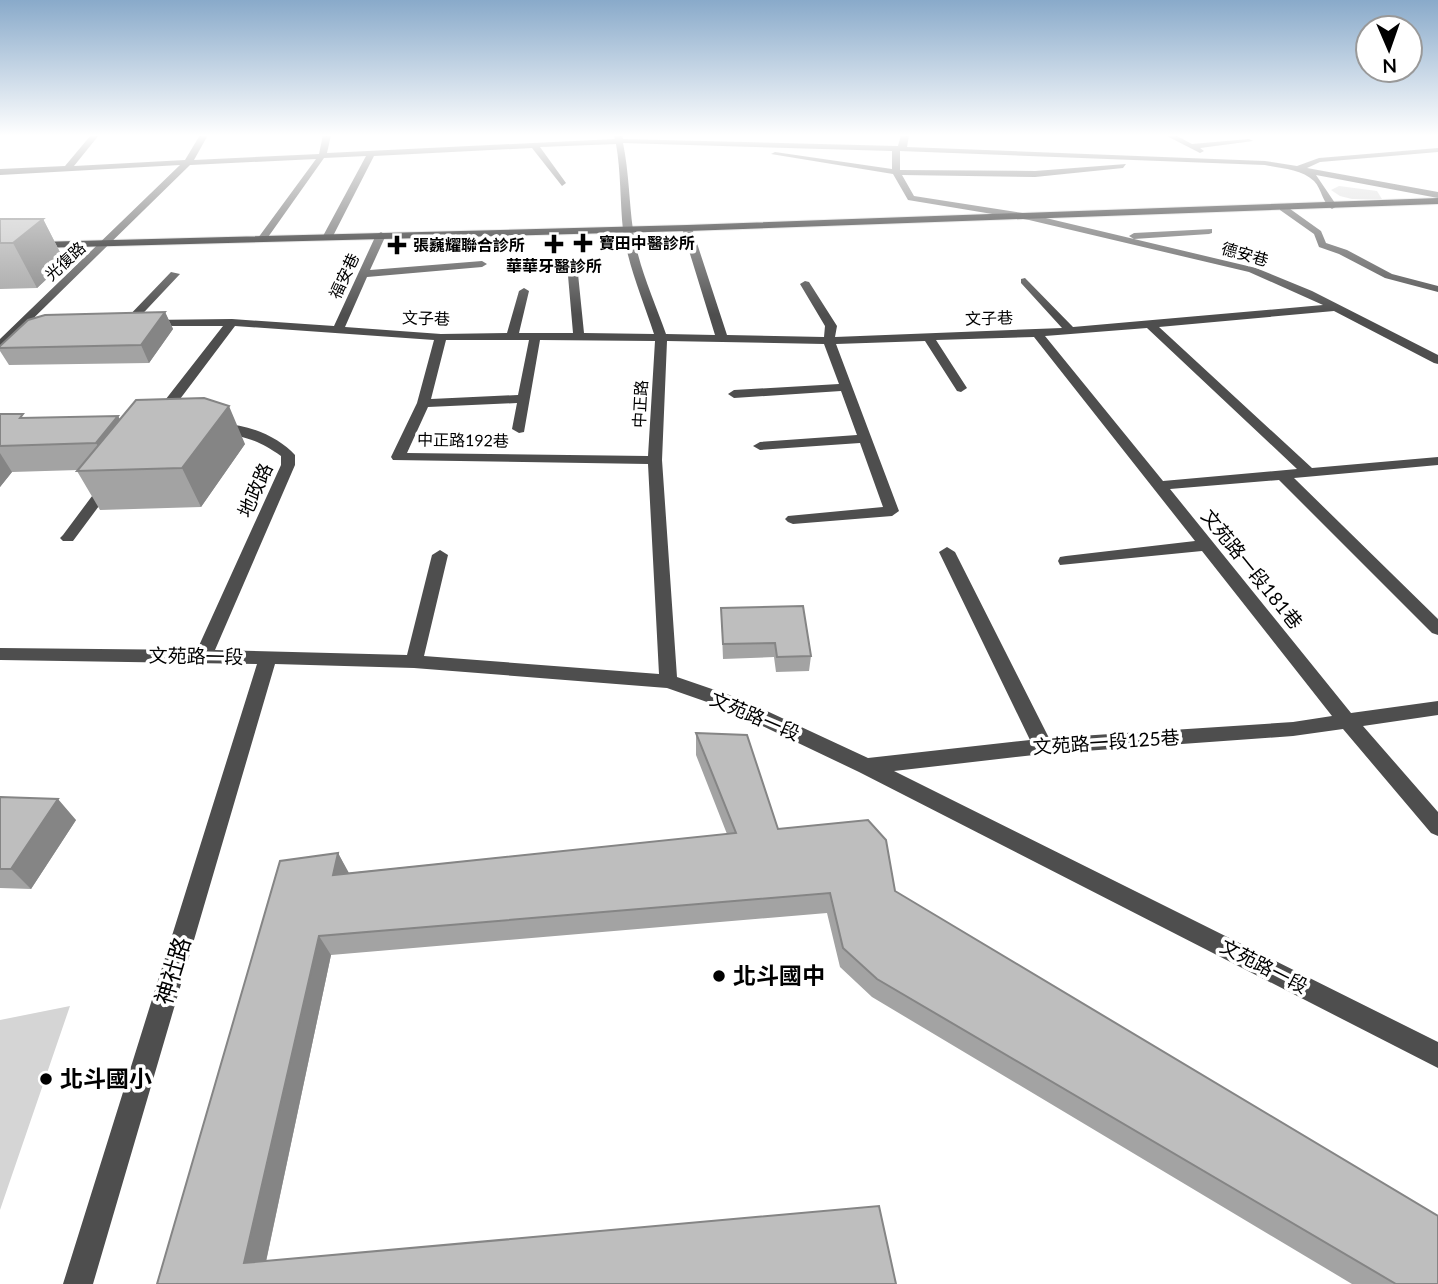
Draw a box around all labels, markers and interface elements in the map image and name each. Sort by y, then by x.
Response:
north arrow [1354,14,1424,84]
text: N [1382,55,1397,78]
marker: 寶田中醫診所 [573,233,593,253]
place label: 寶田中醫診所 [599,233,695,252]
marker: 華華牙醫診所 [544,234,564,254]
marker: 張巍耀聯合診所 [387,235,407,255]
place label: 張巍耀聯合診所 [413,235,525,254]
street label: 光復路 [41,237,89,284]
street label: 德安巷 [1219,238,1271,269]
street label: 福安巷 [325,250,362,302]
place label: 華華牙醫診所 [506,256,602,275]
street label: 文子巷 [402,307,450,328]
street label: 文子巷 [965,307,1013,328]
street label: 中正路 [629,380,650,428]
street label: 中正路192巷 [417,429,509,450]
street label: 地政路 [232,459,277,521]
street label: 文苑路一段181巷 [1197,504,1308,633]
street label: 文苑路一段 [148,643,244,668]
street label: 文苑路一段 [707,686,803,745]
street label: 文苑路一段125巷 [1032,725,1180,758]
street label: 神社路 [149,934,196,1008]
street label: 文苑路一段 [1217,934,1312,997]
place label: 北斗國中 [733,961,825,989]
marker: 北斗國中 [711,968,727,984]
place label: 北斗國小 [60,1064,152,1092]
marker: 北斗國小 [38,1071,54,1087]

